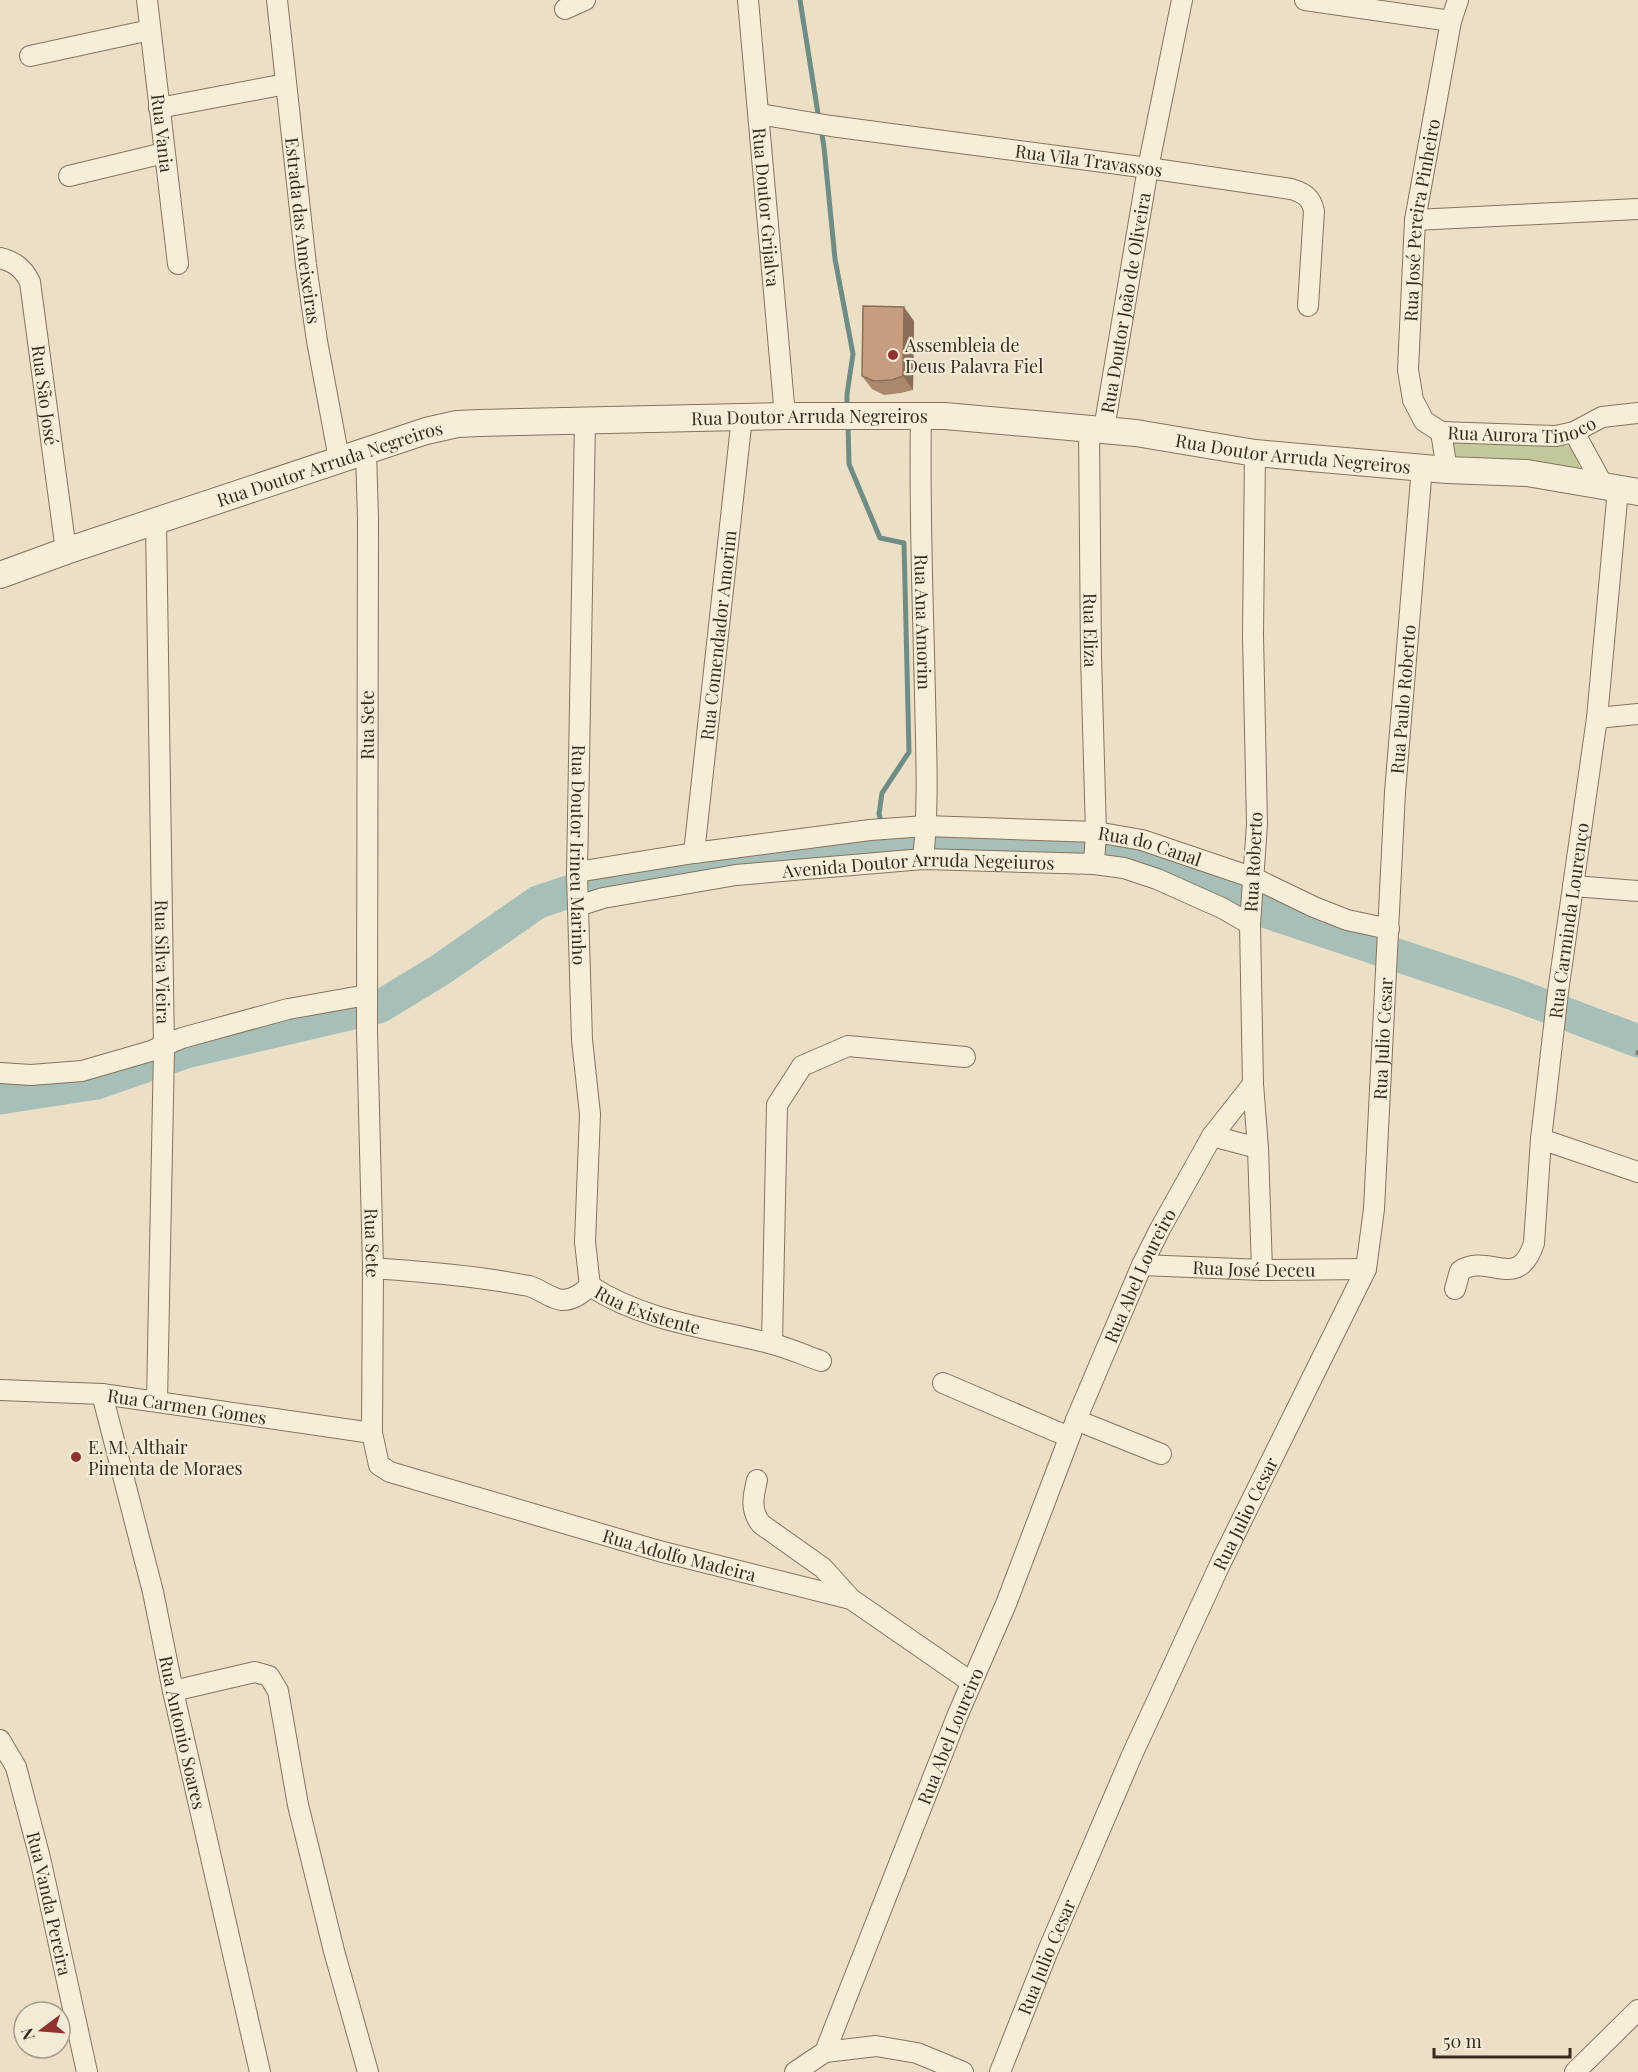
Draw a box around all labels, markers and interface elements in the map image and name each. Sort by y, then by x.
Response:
street label: Rua Vania [146,92,179,174]
street label: Rua José Pereira Pinheiro [1398,117,1445,322]
street label: Rua Doutor Grijalva [747,127,785,288]
street label: Estrada das Ameixeiras [280,136,326,325]
street label: Rua Vila Travassos [1014,138,1164,182]
street label: Rua Doutor João de Oliveira [1095,191,1156,415]
place label: Assembleia de Deus Palavra Fiel [904,333,1043,378]
street label: Rua São José [27,344,64,447]
marker: Assembleia de Deus Palavra Fiel [886,348,900,362]
street label: Rua Doutor Arruda Negreiros [691,404,928,430]
street label: Rua Aurora Tinoco [1447,410,1600,448]
street label: Rua Doutor Arruda Negreiros [213,416,445,512]
street label: Rua Doutor Arruda Negreiros [1174,428,1412,479]
street label: Rua Comendador Amorim [694,529,741,742]
street label: Rua Ana Amorim [909,554,937,690]
street label: Rua Eliza [1078,593,1103,668]
street label: Rua Paulo Roberto [1385,624,1421,775]
street label: Rua Sete [355,690,379,760]
street label: Rua Doutor Irineu Marinho [565,745,592,966]
street label: Rua Roberto [1238,811,1268,913]
street label: Rua do Canal [1096,821,1205,871]
street label: Rua Carminda Lourenço [1543,821,1594,1020]
street label: Avenida Doutor Arruda Negeiuros [780,847,1055,883]
street label: Rua Silva Vieira [150,900,176,1024]
street label: Rua Julio Cesar [1368,977,1398,1101]
street label: Rua Abel Loureiro [1098,1204,1181,1346]
street label: Rua Sete [359,1208,385,1278]
street label: Rua José Deceu [1192,1255,1316,1282]
street label: Rua Existente [590,1280,703,1339]
street label: Rua Carmen Gomes [106,1383,268,1430]
place label: E. M. Althair Pimenta de Moraes [88,1435,243,1480]
marker: E. M. Althair Pimenta de Moraes [69,1450,83,1464]
street label: Rua Julio Cesar [1207,1453,1283,1574]
street label: Rua Adolfo Madeira [600,1523,759,1587]
street label: Rua Antonio Soares [154,1653,212,1812]
street label: Rua Abel Loureiro [912,1664,989,1808]
street label: Rua Vanda Pereira [22,1829,77,1978]
street label: Rua Julio Cesar [1012,1895,1081,2018]
north arrow [12,2000,72,2060]
scale bar [1434,2021,1570,2059]
text: N [15,2025,39,2043]
text: 50 m [1443,2029,1482,2053]

